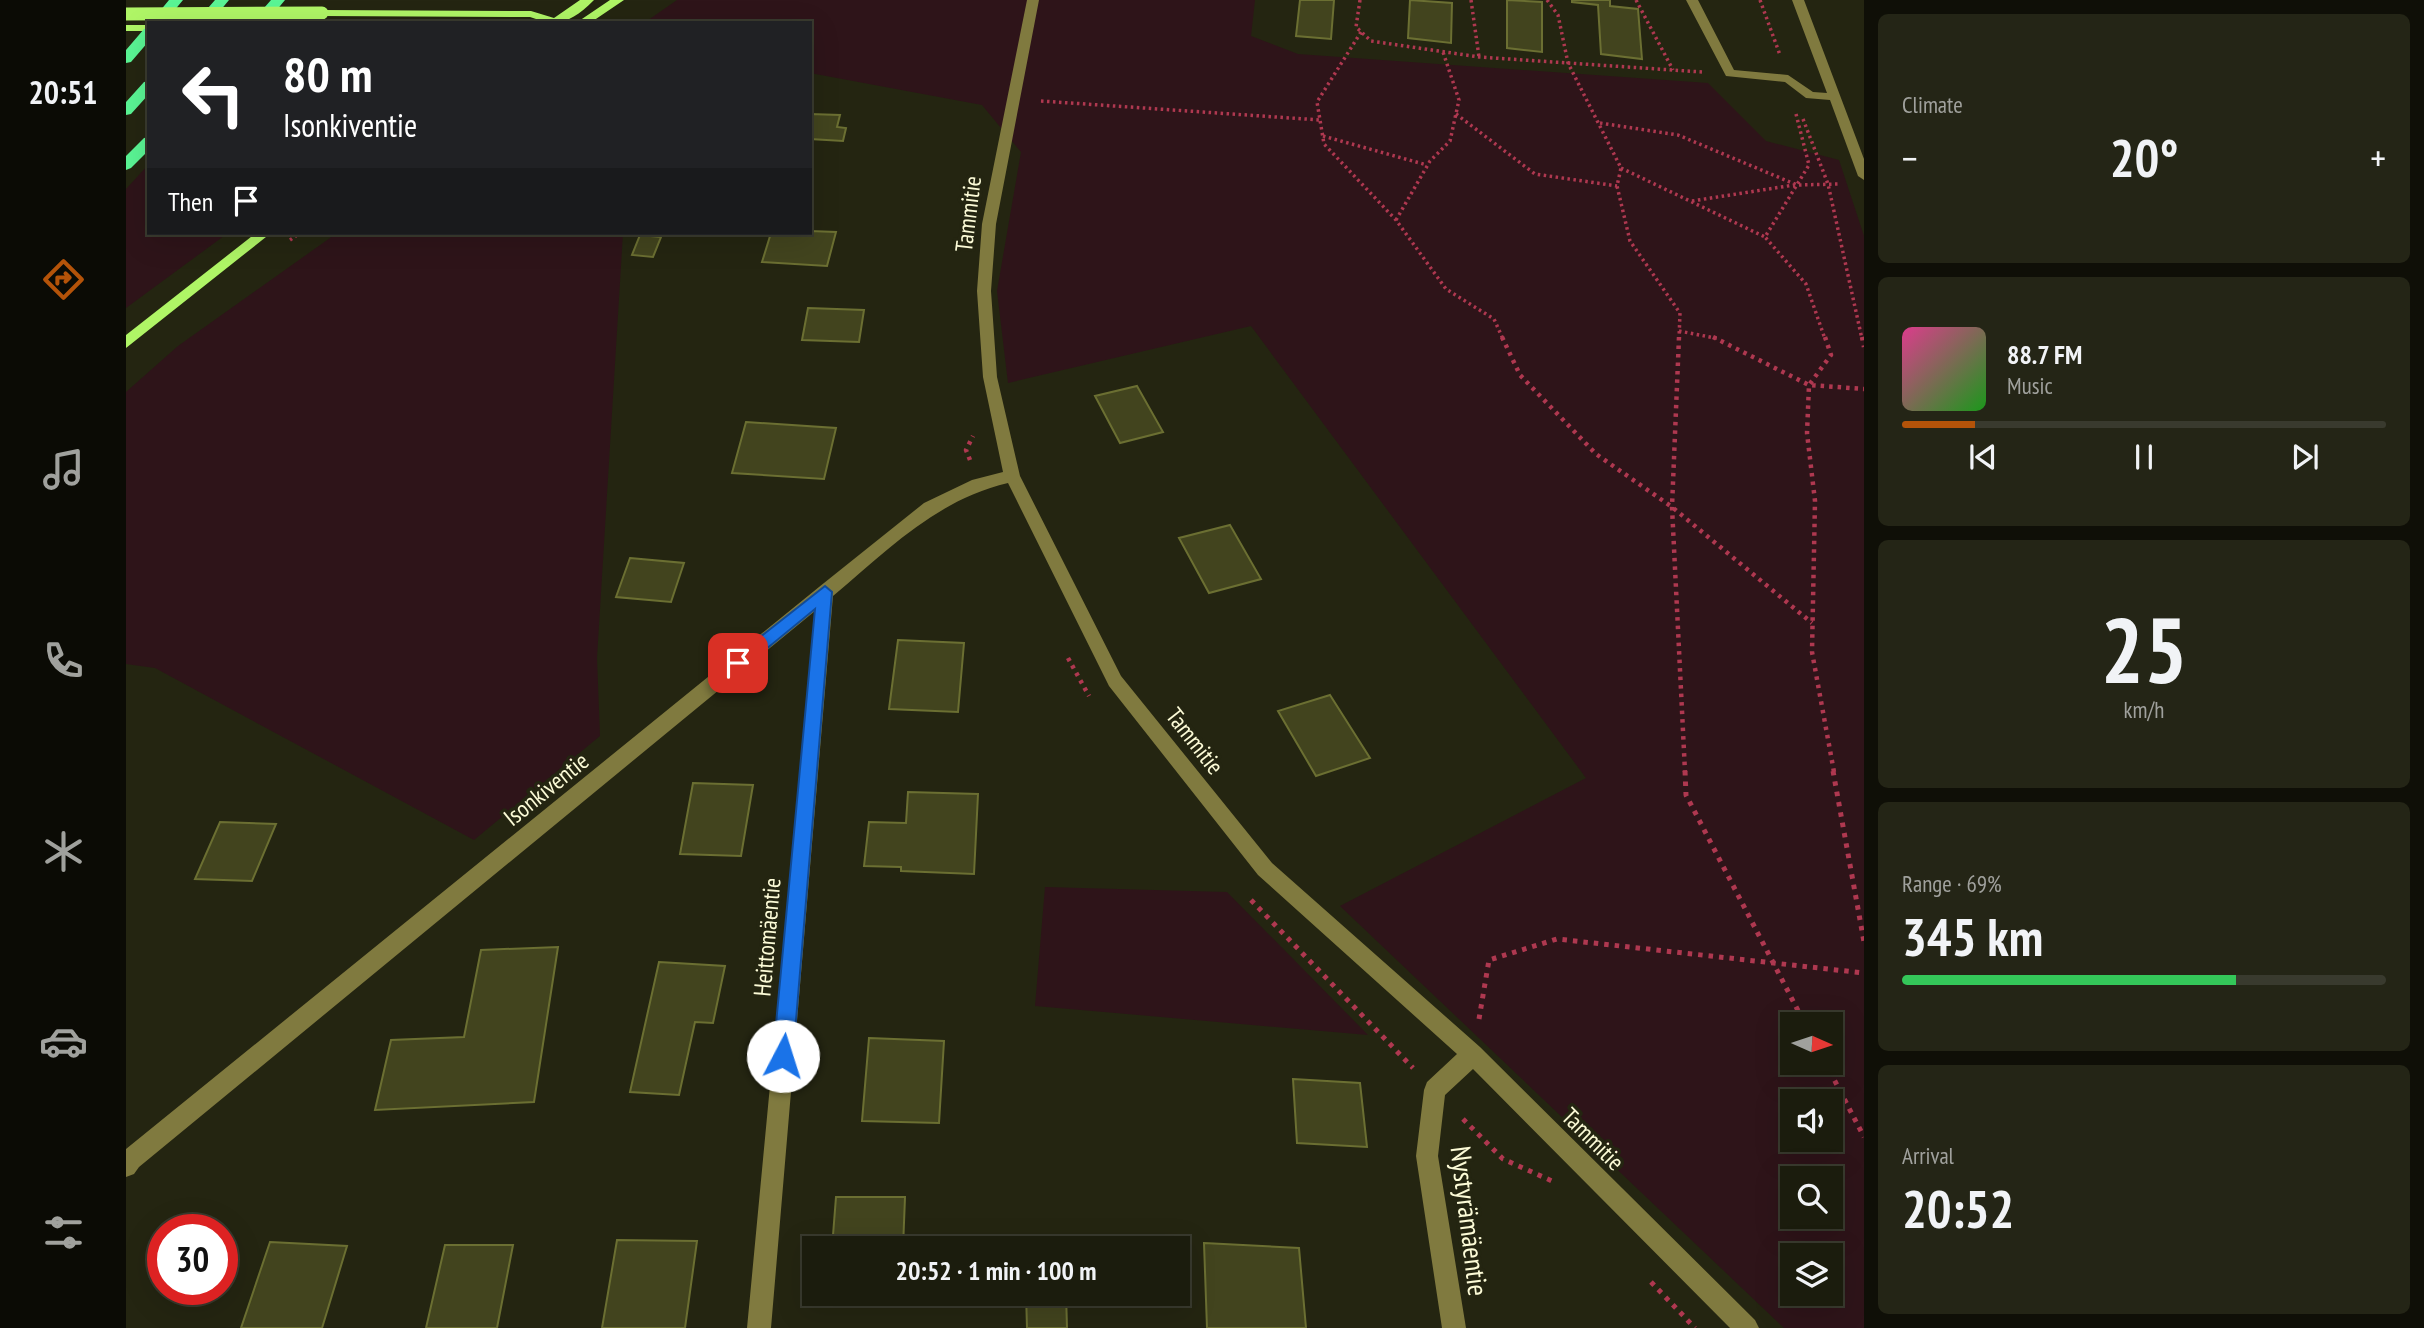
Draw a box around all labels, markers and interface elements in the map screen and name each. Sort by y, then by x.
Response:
text: 80 m [283,42,372,106]
icon: left [168,49,259,140]
text: 20:51 [28,71,98,113]
text: Climate [1902,90,1963,119]
text: Isonkiventie [283,104,417,146]
text: 20° [2110,124,2178,191]
text: − [1902,133,1918,182]
text: + [2370,133,2386,182]
street label: Tammitie [948,174,988,254]
icon: arrive [227,182,265,220]
text: Then [168,185,213,218]
icon: directions [39,255,88,304]
text: 88.7 FM [2007,338,2082,371]
text: Music [2007,371,2053,400]
icon: previous [1964,438,2002,476]
icon: pause [2125,438,2163,476]
icon: next [2286,438,2324,476]
icon: music [39,445,88,494]
text: 25 [2101,590,2188,708]
pin [708,633,768,693]
icon: phone [39,636,88,685]
icon: arrive [719,644,757,682]
text: km/h [2124,695,2164,724]
street label: Tammitie [1159,701,1231,781]
street label: Isonkiventie [497,745,595,833]
icon: climate [39,827,88,876]
text: Range · 69% [1902,869,2002,898]
street label: Heittomäentie [746,876,788,998]
text: 345 km [1902,903,2043,970]
north arrow [1780,1012,1843,1074]
map controls [1780,1012,1843,1306]
icon: car [39,1017,88,1066]
position arrow [746,1019,820,1093]
button: sound [1780,1089,1843,1152]
street label: Tammitie [1555,1101,1631,1177]
text: Arrival [1902,1141,1954,1170]
street label: Nystyrämäentie [1442,1144,1498,1298]
button: search [1780,1166,1843,1229]
text: 20:52 [1902,1175,2014,1242]
icon: filters [39,1208,88,1257]
speed limit sign: 30 [147,1214,238,1305]
button: layers [1780,1243,1843,1306]
text: 20:52 · 1 min · 100 m [896,1254,1096,1287]

